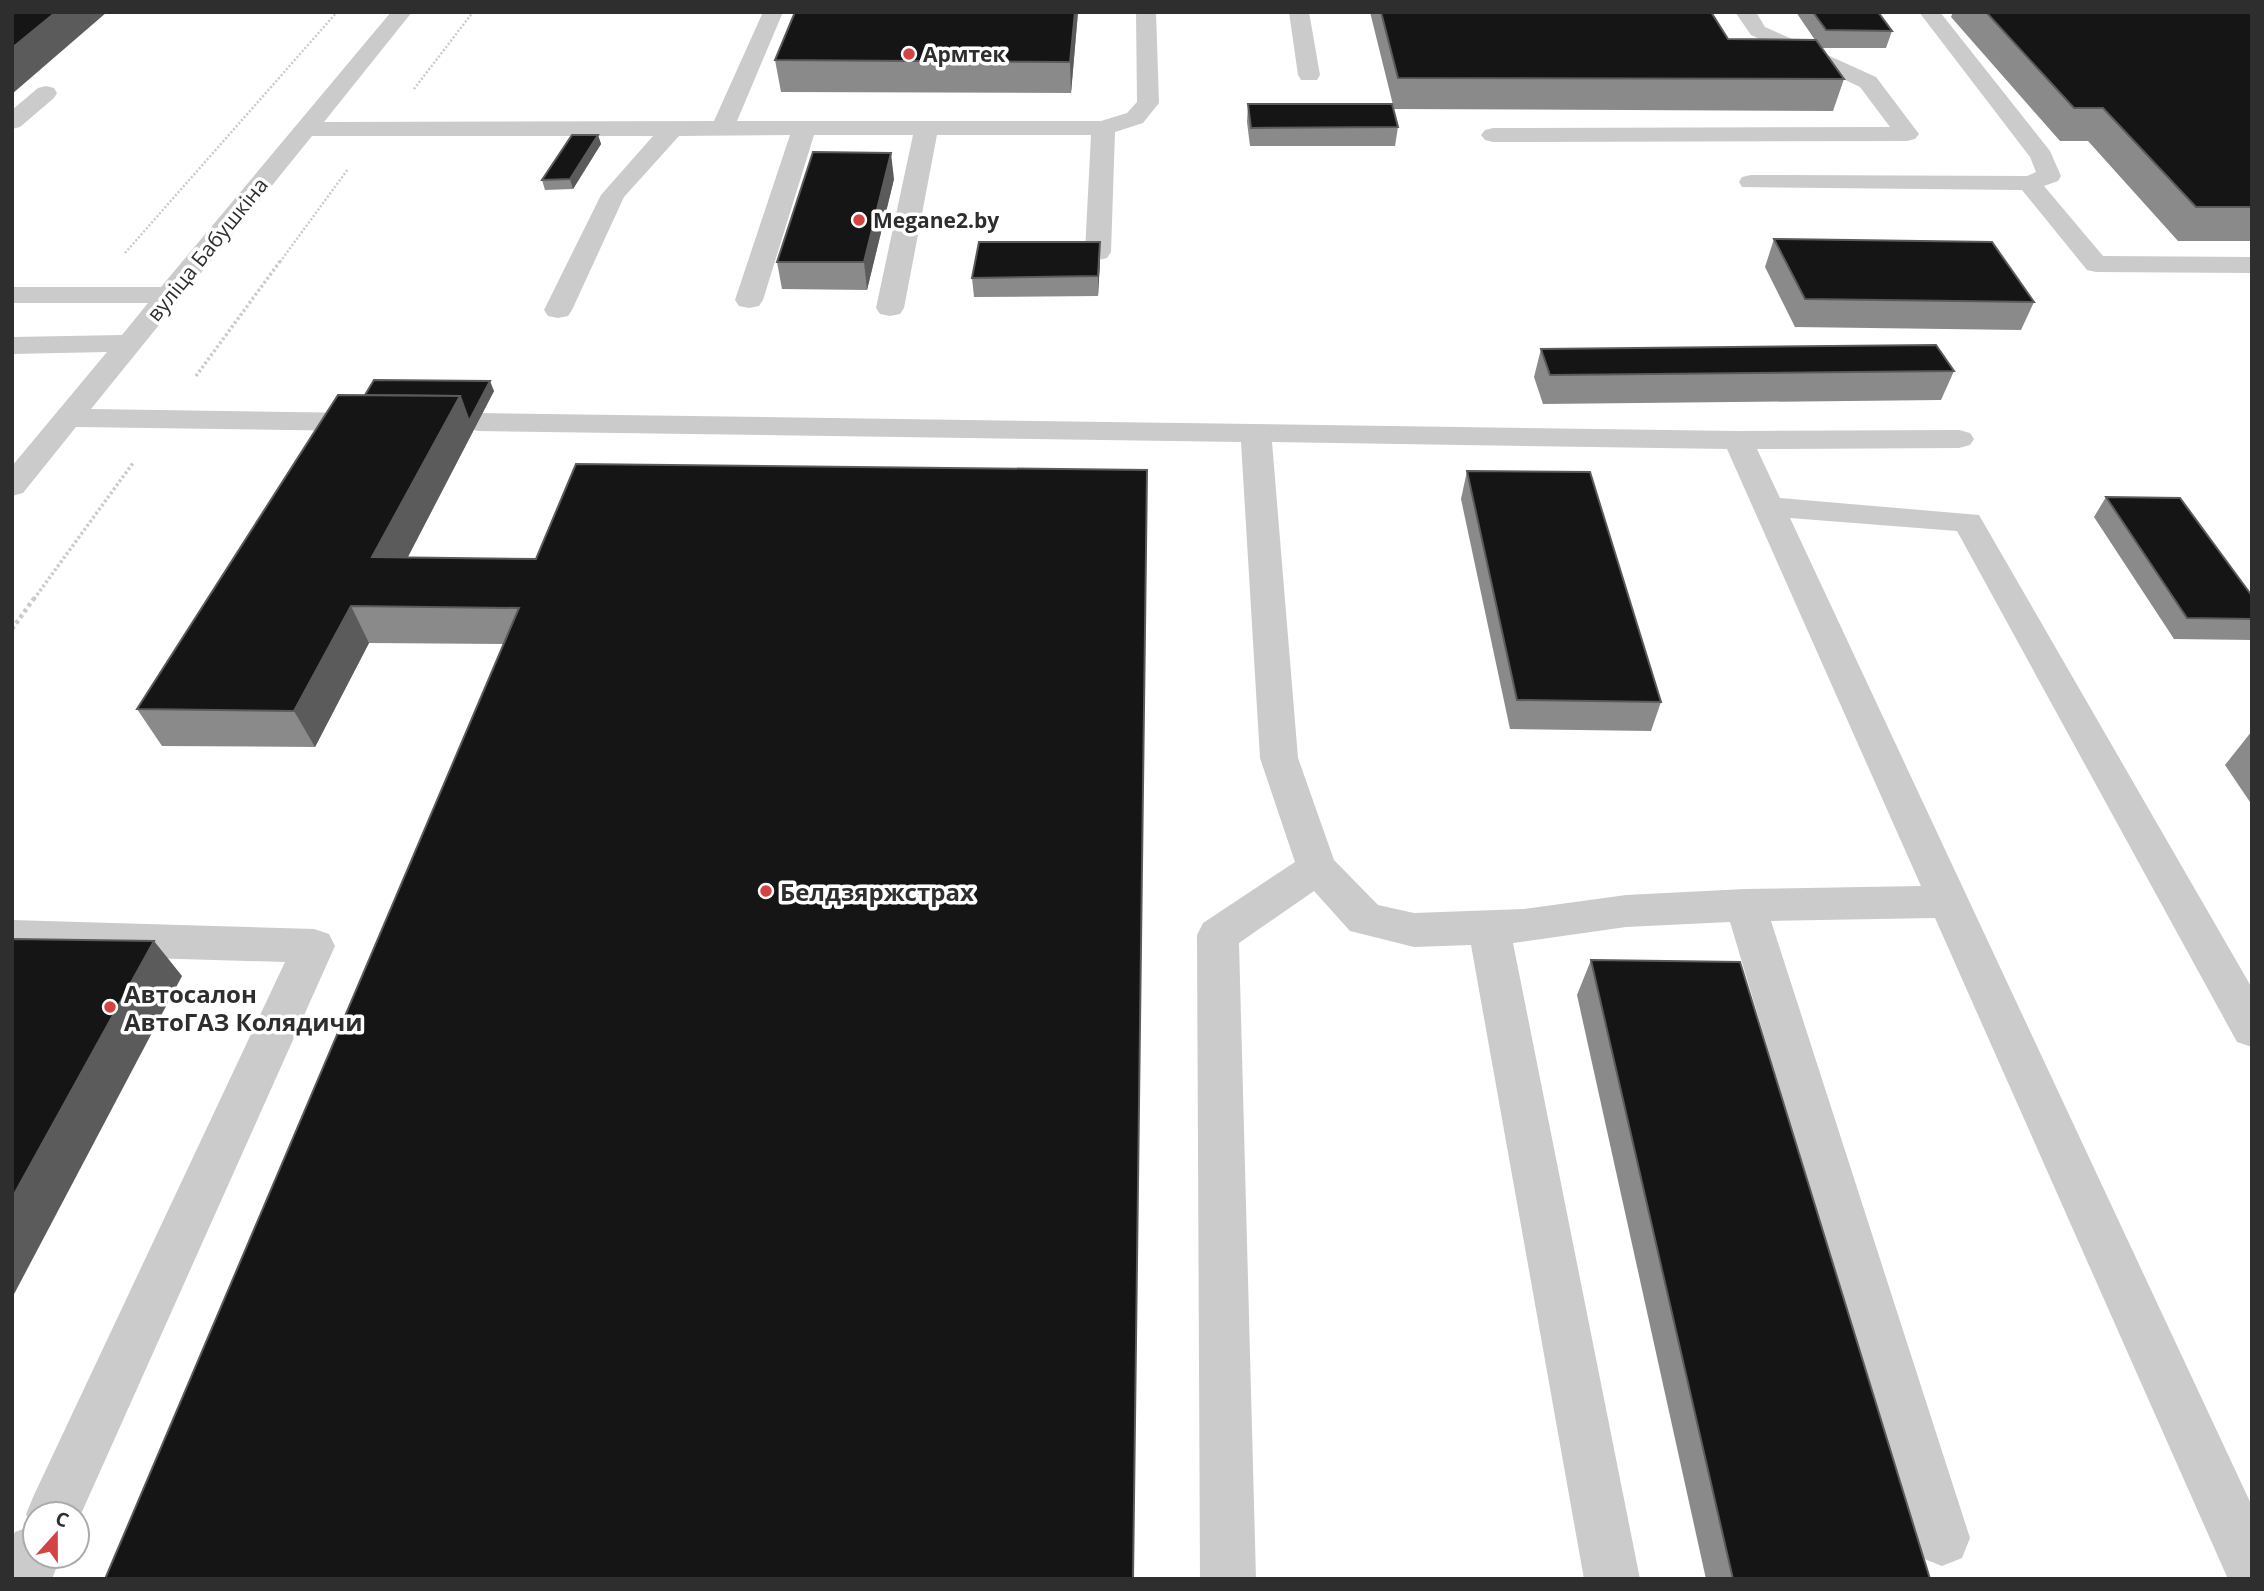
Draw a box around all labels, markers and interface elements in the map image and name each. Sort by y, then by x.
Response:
place label: Армтек [923,40,1006,68]
marker: Армтек [901,46,917,62]
street label: вуліца Бабушкіна [140,171,274,327]
place label: Megane2.by [873,206,999,234]
marker: Megane2.by [851,212,867,228]
place label: Белдзяржстрах [780,875,974,908]
marker: Белдзяржстрах [758,883,774,899]
place label: Автосалон АвтоГАЗ Колядичи [124,977,363,1038]
marker: Автосалон АвтоГАЗ Колядичи [102,999,118,1015]
north arrow [21,1500,91,1570]
text: С [52,1505,72,1533]

